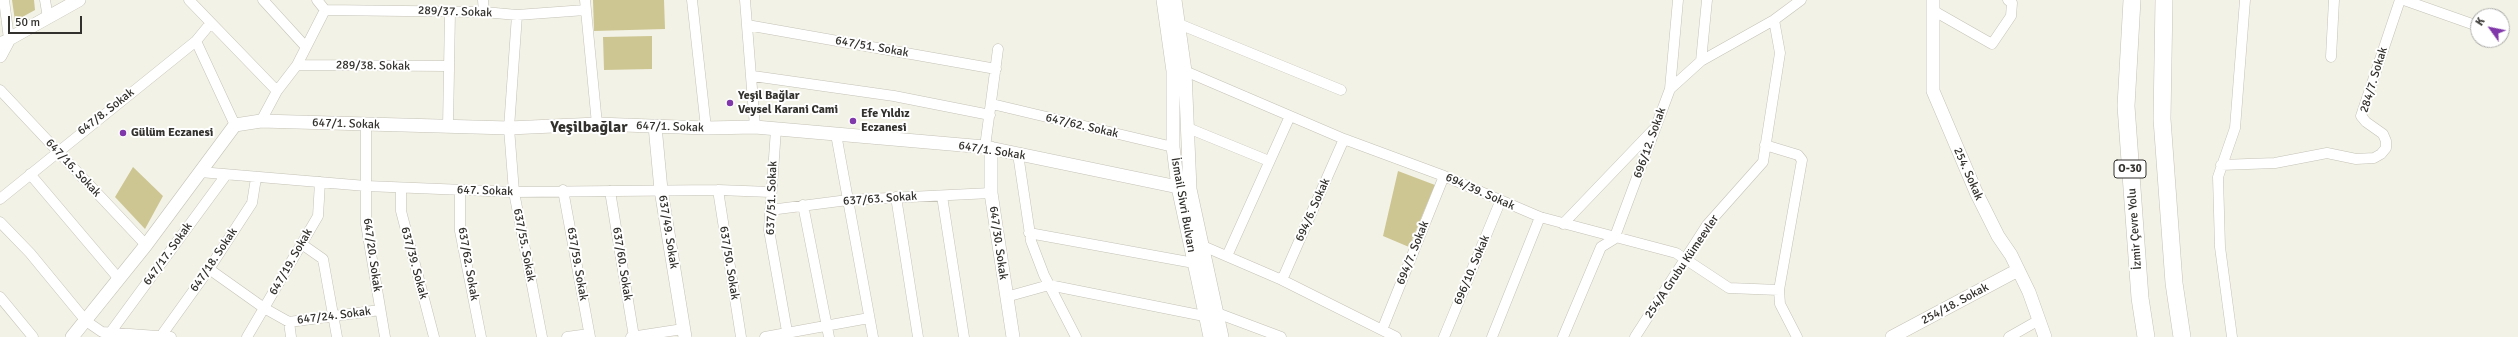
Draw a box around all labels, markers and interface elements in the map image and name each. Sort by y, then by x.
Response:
street label: 289/37. Sokak [418,4,492,20]
scale bar [10,8,84,34]
north arrow [2470,8,2510,48]
text: 50 m [15,15,40,30]
text: K [2473,15,2488,28]
street label: 647/51. Sokak [834,33,910,61]
street label: 284/7. Sokak [2357,45,2391,115]
street label: 289/38. Sokak [336,58,410,74]
street label: 647/8. Sokak [75,85,137,139]
place label: Yeşil Bağlar Veysel Karani Cami [738,89,838,117]
marker: Yeşil Bağlar Veysel Karani Cami [725,98,735,108]
street label: 696/12. Sokak [1631,106,1669,180]
place label: Efe Yıldız Eczanesi [861,107,910,135]
street label: 647/62. Sokak [1044,111,1120,141]
street label: 647/1. Sokak [312,116,380,132]
marker: Efe Yıldız Eczanesi [848,116,858,126]
district label: Yeşilbağlar [550,118,628,138]
street label: 647/1. Sokak [636,119,704,135]
place label: Gülüm Eczanesi [131,126,213,140]
marker: Gülüm Eczanesi [118,128,128,138]
street label: 647/16. Sokak [42,136,104,200]
street label: 647/1. Sokak [957,139,1027,163]
street label: 254. Sokak [1950,145,1986,203]
street label: İsmail Sivri Bulvarı [1168,156,1198,254]
road number: O-30 [2114,160,2146,178]
street label: 637/51. Sokak [764,161,780,235]
street label: 694/39. Sokak [1443,170,1517,214]
street label: 694/6. Sokak [1293,176,1333,244]
street label: 647. Sokak [457,183,513,199]
street label: İzmir Çevre Yolu [2125,188,2145,270]
street label: 637/63. Sokak [842,189,918,209]
street label: 637/49. Sokak [655,194,681,270]
street label: 647/30. Sokak [986,205,1010,281]
street label: 637/55. Sokak [510,207,538,283]
street label: 254/A Grubu Kümeevler [1642,212,1722,322]
street label: 647/20. Sokak [360,217,384,293]
street label: 694/7. Sokak [1394,219,1432,287]
street label: 647/17. Sokak [140,220,196,288]
street label: 647/18. Sokak [187,225,241,295]
street label: 637/39. Sokak [397,225,431,301]
street label: 637/50. Sokak [716,225,742,301]
street label: 647/19. Sokak [266,226,316,298]
street label: 637/62. Sokak [454,226,482,302]
street label: 637/59. Sokak [563,226,591,302]
street label: 637/60. Sokak [609,226,635,302]
street label: 696/10. Sokak [1451,233,1493,307]
street label: 254/18. Sokak [1919,280,1991,328]
street label: 647/24. Sokak [296,304,372,328]

